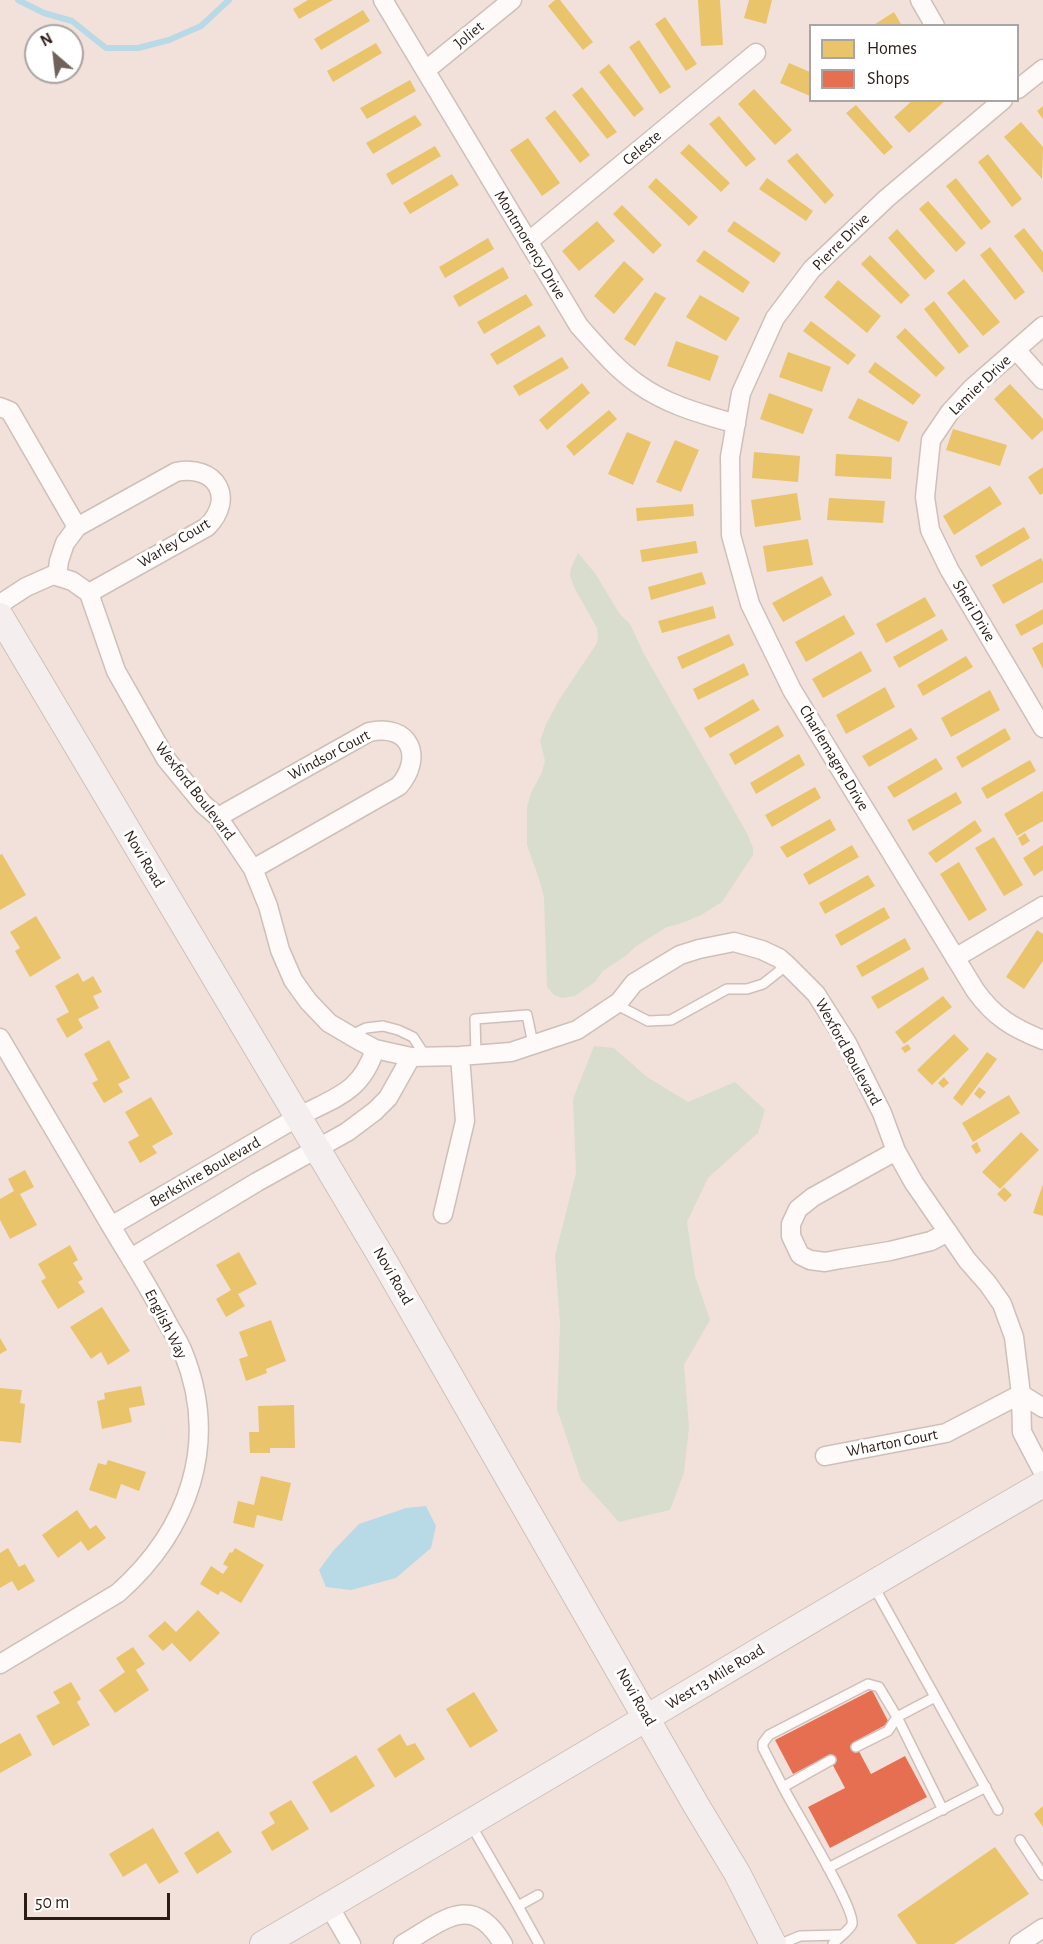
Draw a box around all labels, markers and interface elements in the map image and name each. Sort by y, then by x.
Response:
street label: Joliet [450,17,488,53]
north arrow [24,24,84,84]
legend [809,24,1019,102]
text: N [38,30,55,50]
text: Homes [867,40,917,58]
text: Shops [867,70,909,88]
street label: Celeste [619,126,665,170]
street label: Montmorency Drive [490,187,570,303]
street label: Pierre Drive [808,209,874,275]
street label: Lamier Drive [945,351,1015,419]
street label: Warley Court [134,514,214,572]
street label: Sheri Drive [948,577,1000,645]
street label: Charlemagne Drive [795,702,873,814]
street label: Windsor Court [285,725,373,785]
street label: Wexford Boulevard [151,738,239,844]
street label: Novi Road [119,827,169,891]
street label: Wexford Boulevard [811,995,885,1109]
street label: Berkshire Boulevard [146,1133,264,1211]
street label: Novi Road [369,1244,417,1308]
street label: English Way [140,1286,192,1362]
street label: Wharton Court [845,1425,939,1461]
street label: West 13 Mile Road [662,1640,768,1714]
street label: Novi Road [612,1665,660,1729]
scale bar [27,1881,172,1919]
text: 50 m [35,1894,69,1912]

